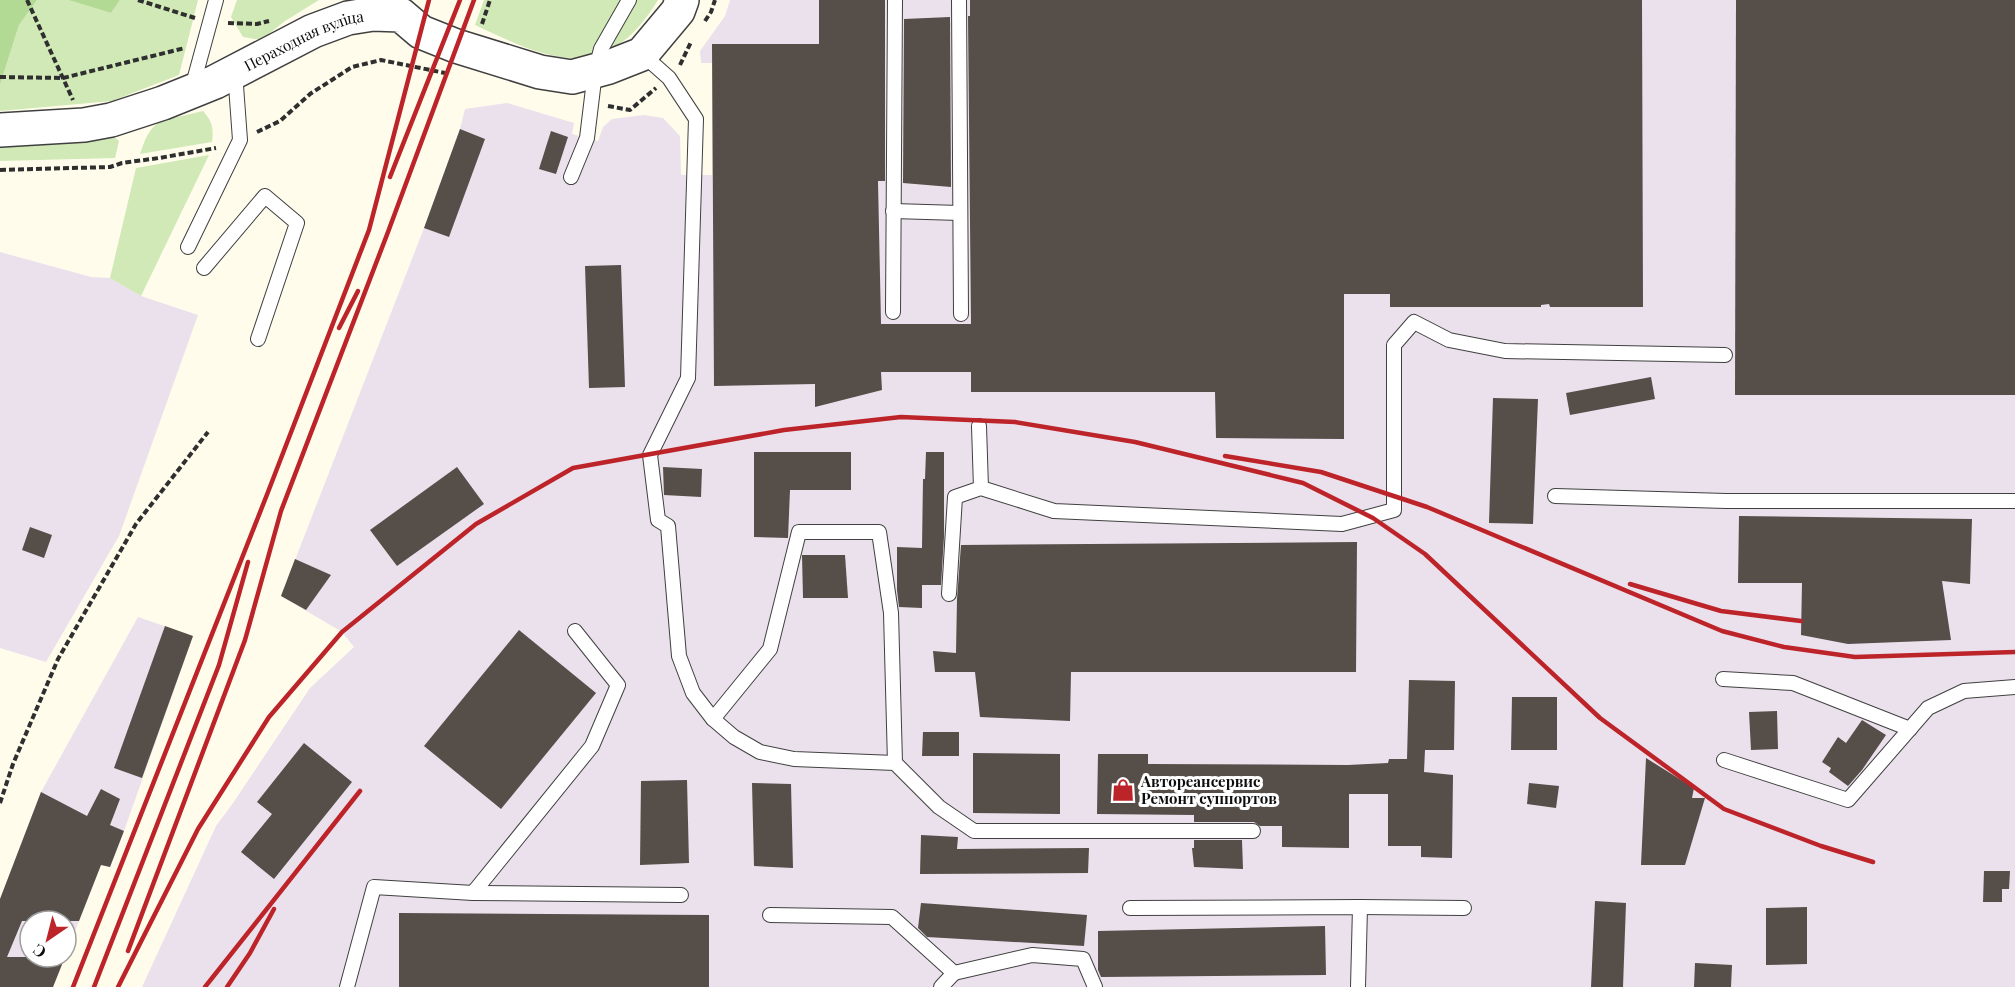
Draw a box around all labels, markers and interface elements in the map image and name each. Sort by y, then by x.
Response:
street label: Пераходная вуліца [240,6,366,75]
place label: Автореансервис Ремонт суппортов [1140,771,1277,808]
shop icon: Автореансервис Ремонт суппортов [1110,777,1136,803]
north arrow [18,909,78,969]
text: С [28,940,50,964]

